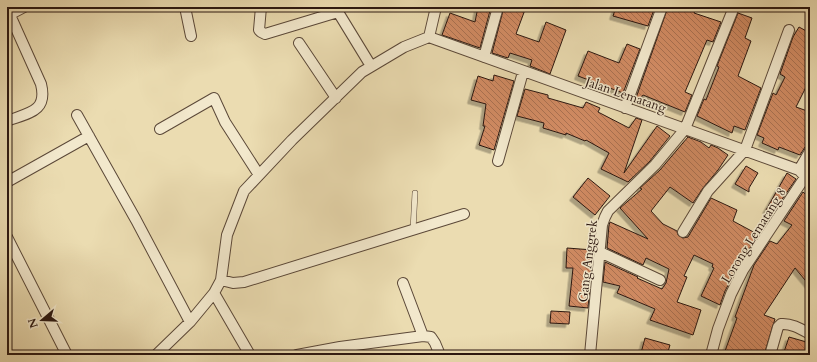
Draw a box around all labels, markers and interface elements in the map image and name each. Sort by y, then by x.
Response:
street label: Jalan Lematang [581,72,669,117]
street label: Lorong Lematang 8 [717,184,791,287]
street label: Gang Anggrek [574,219,602,303]
north arrow [22,300,62,340]
text: N [24,316,42,330]

